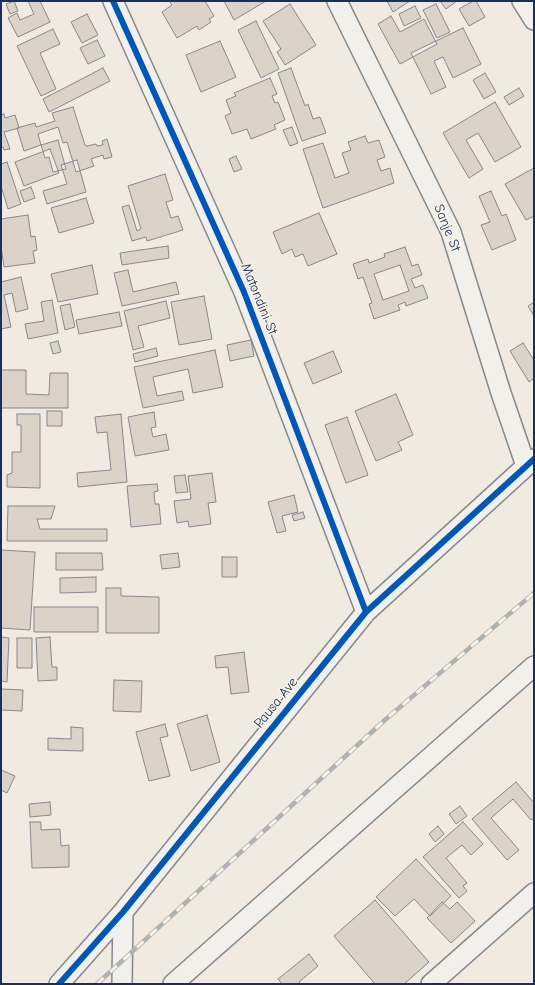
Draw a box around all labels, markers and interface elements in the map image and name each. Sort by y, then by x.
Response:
street label: Sanje St [430,202,464,254]
street label: Matondini St [237,261,281,337]
street label: Pausa Ave [251,674,301,732]

